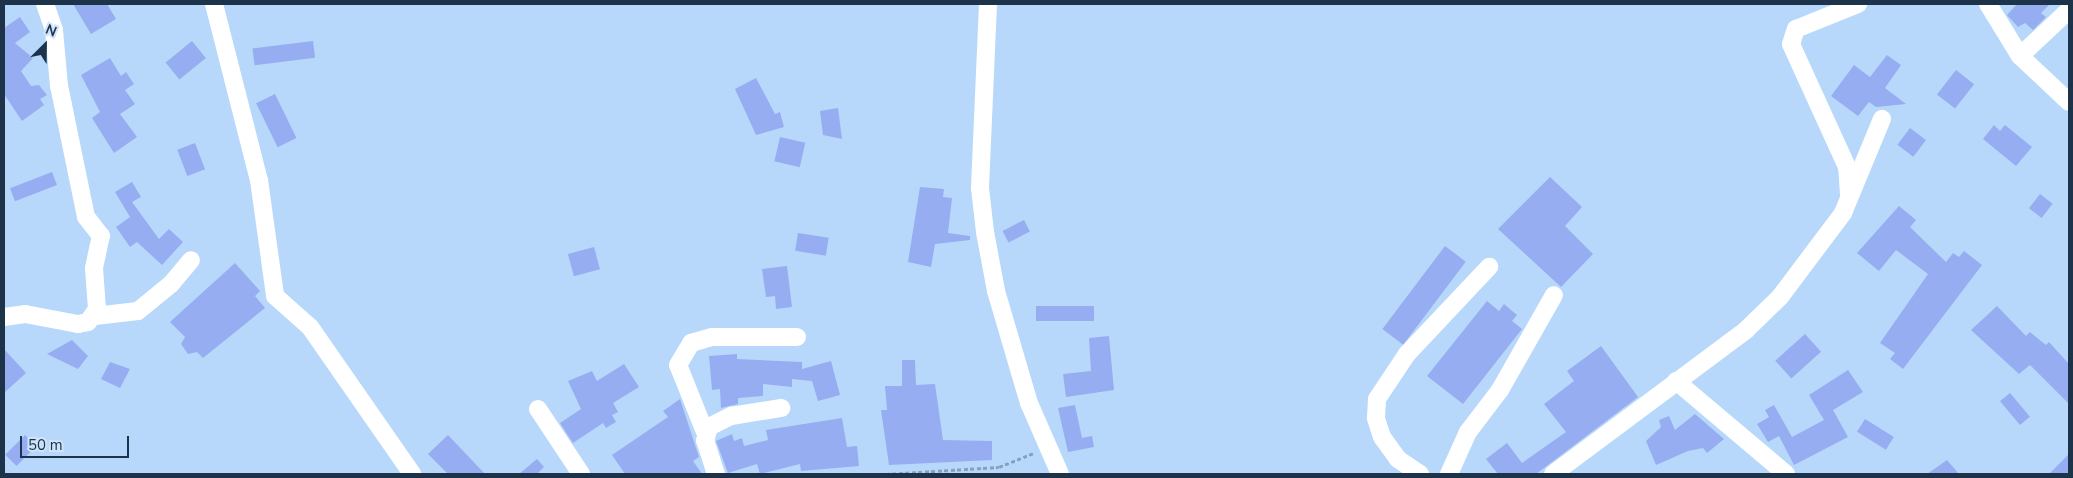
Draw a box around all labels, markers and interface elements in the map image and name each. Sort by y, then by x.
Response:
north arrow [20,20,70,70]
text: N [43,20,60,42]
scale bar [22,426,131,458]
text: 50 m [28,435,63,455]

